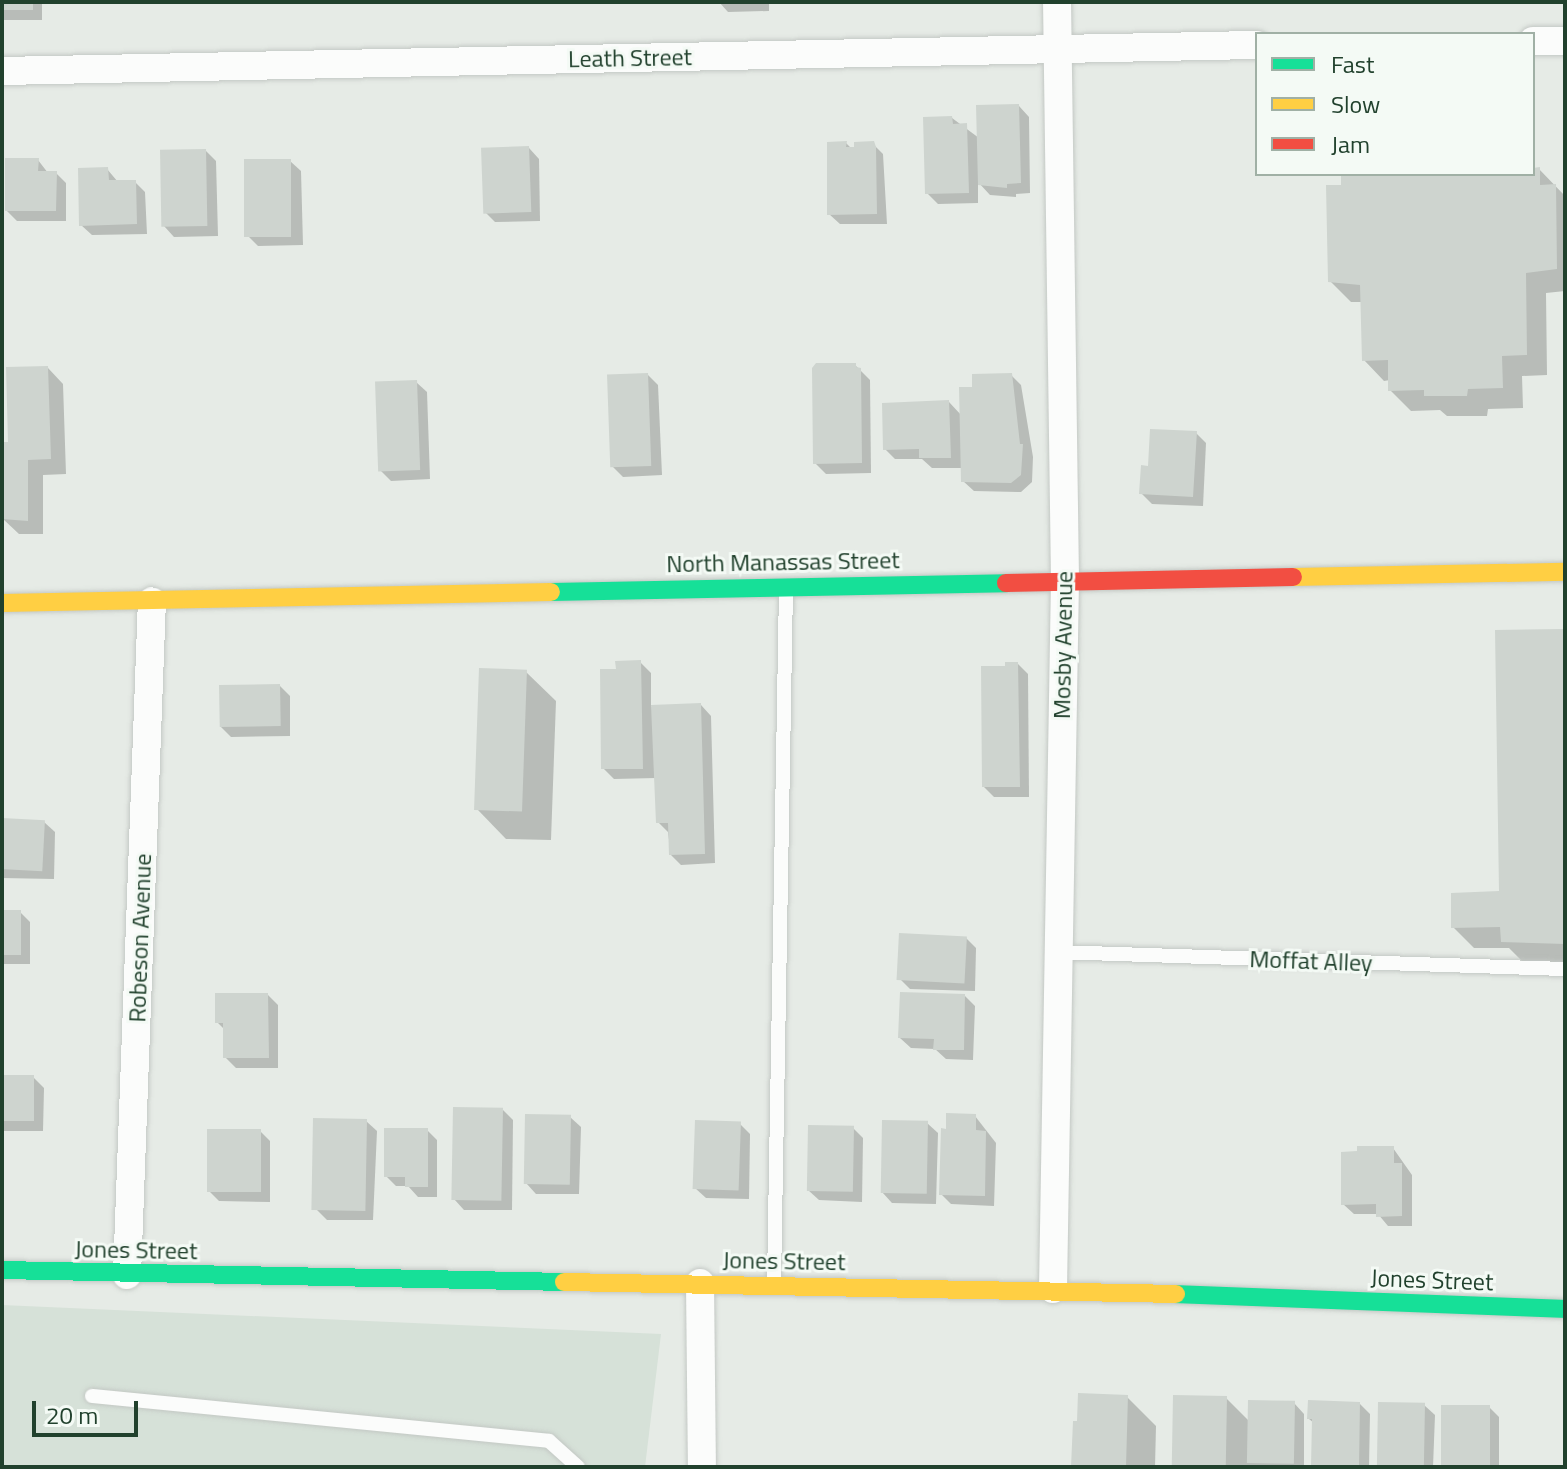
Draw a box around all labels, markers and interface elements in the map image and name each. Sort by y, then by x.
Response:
legend [1255,32,1535,176]
street label: Leath Street [568,43,692,73]
text: Fast [1331,46,1374,82]
text: Slow [1331,86,1380,122]
text: Jam [1331,126,1370,162]
street label: North Manassas Street [666,546,900,578]
street label: Mosby Avenue [1047,571,1079,719]
street label: Robeson Avenue [123,853,157,1023]
street label: Moffat Alley [1249,944,1373,978]
street label: Jones Street [74,1235,198,1265]
street label: Jones Street [722,1246,846,1276]
street label: Jones Street [1370,1263,1494,1297]
scale bar [36,1385,142,1435]
text: 20 m [46,1397,98,1433]

